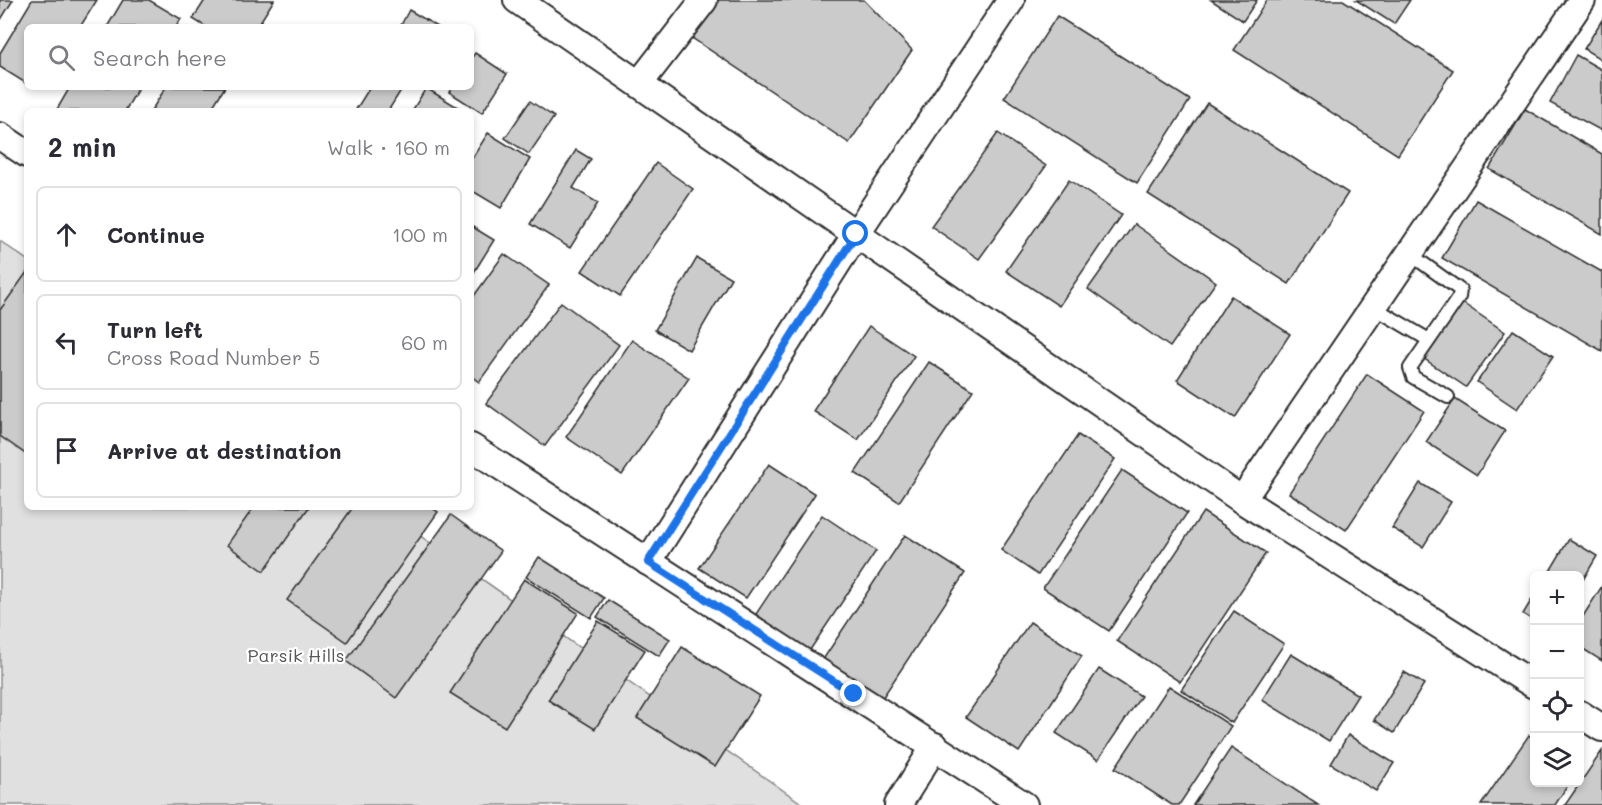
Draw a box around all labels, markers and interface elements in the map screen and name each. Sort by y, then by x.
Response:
search box [24,24,474,90]
icon: search [45,41,78,74]
text: Search here [93,43,227,72]
text: 2 min [48,130,116,164]
text: Walk · 160 m [327,134,450,160]
icon: ahead [50,218,83,251]
text: Continue [107,220,205,249]
route start [842,220,868,246]
text: 100 m [392,221,448,247]
text: Turn left [107,315,203,344]
icon: left [50,326,83,359]
text: 60 m [401,329,448,355]
text: Cross Road Number 5 [107,344,320,370]
icon: arrive [50,434,83,467]
text: Arrive at destination [107,436,342,465]
map controls [1530,571,1584,787]
button: + [1530,571,1584,625]
button: − [1530,625,1584,679]
park label: Parsik Hills [248,643,344,667]
button: locate [1530,679,1584,733]
route end [840,680,866,706]
button: layers [1530,733,1584,787]

